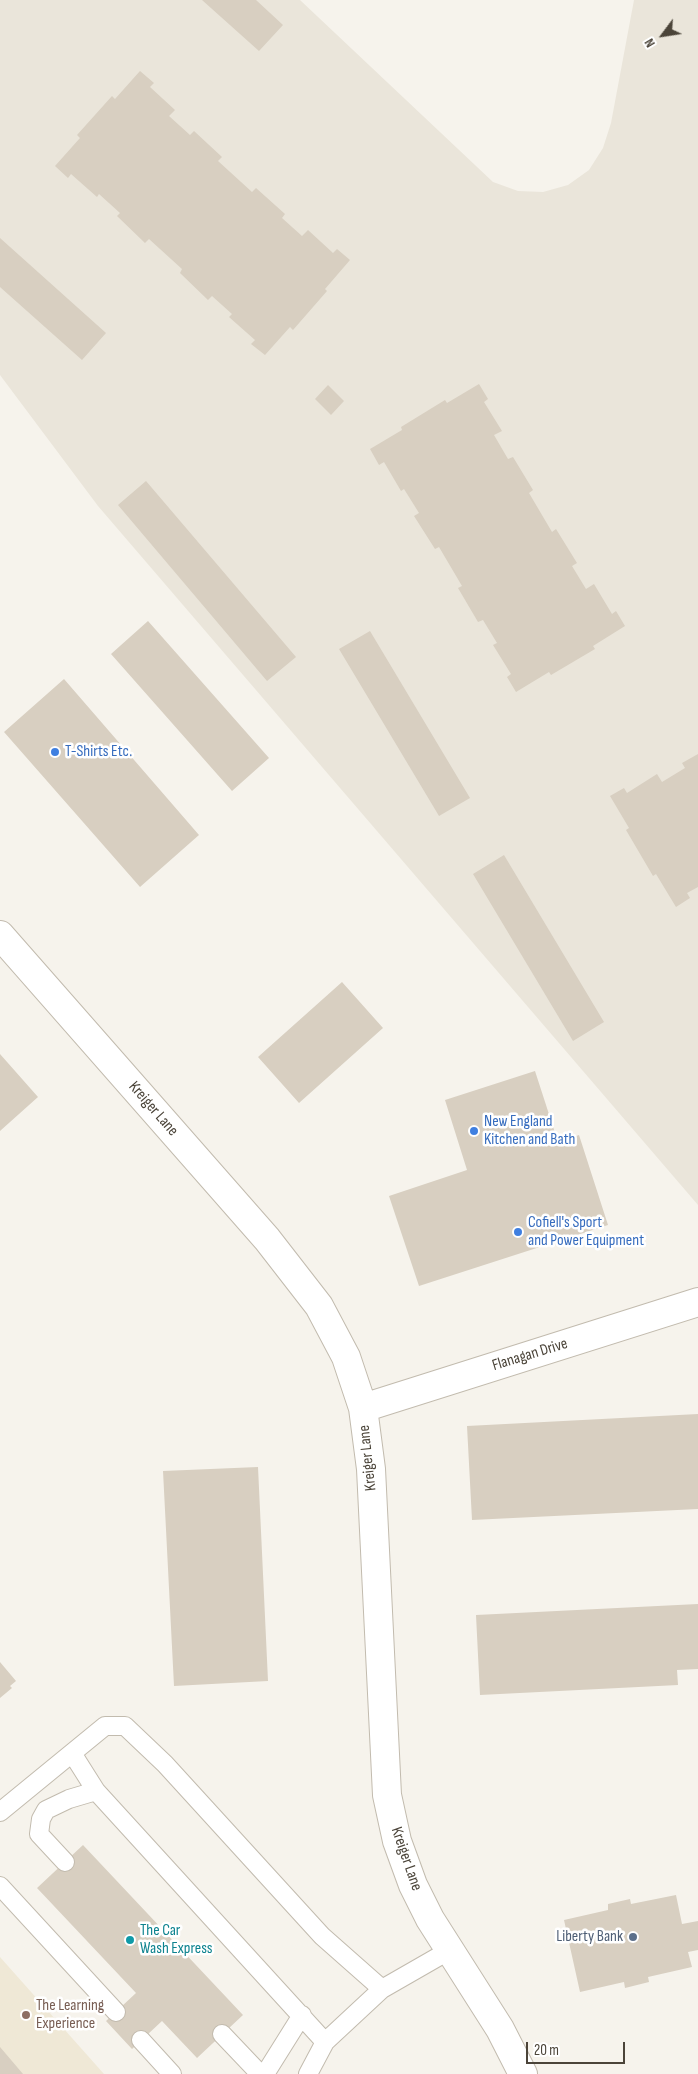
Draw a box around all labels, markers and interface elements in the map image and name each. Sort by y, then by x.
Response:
north arrow [638,10,688,60]
text: N [641,35,659,51]
place label: T-Shirts Etc. [65,742,132,762]
marker: T-Shirts Etc. [49,746,61,758]
street label: Kreiger Lane [124,1078,182,1140]
place label: New England Kitchen and Bath [484,1112,575,1150]
marker: New England Kitchen and Bath [468,1125,480,1137]
place label: Cofiell's Sport and Power Equipment [528,1213,644,1251]
marker: Cofiell's Sport and Power Equipment [512,1226,524,1238]
street label: Flanagan Drive [490,1334,570,1376]
street label: Kreiger Lane [355,1424,381,1492]
street label: Kreiger Lane [386,1825,426,1893]
place label: The Car Wash Express [140,1921,213,1959]
place label: Liberty Bank [556,1927,623,1947]
marker: Liberty Bank [627,1931,639,1943]
marker: The Car Wash Express [124,1934,136,1946]
place label: The Learning Experience [36,1996,104,2034]
marker: The Learning Experience [20,2009,32,2021]
scale bar [528,2032,627,2064]
text: 20 m [534,2041,559,2060]

